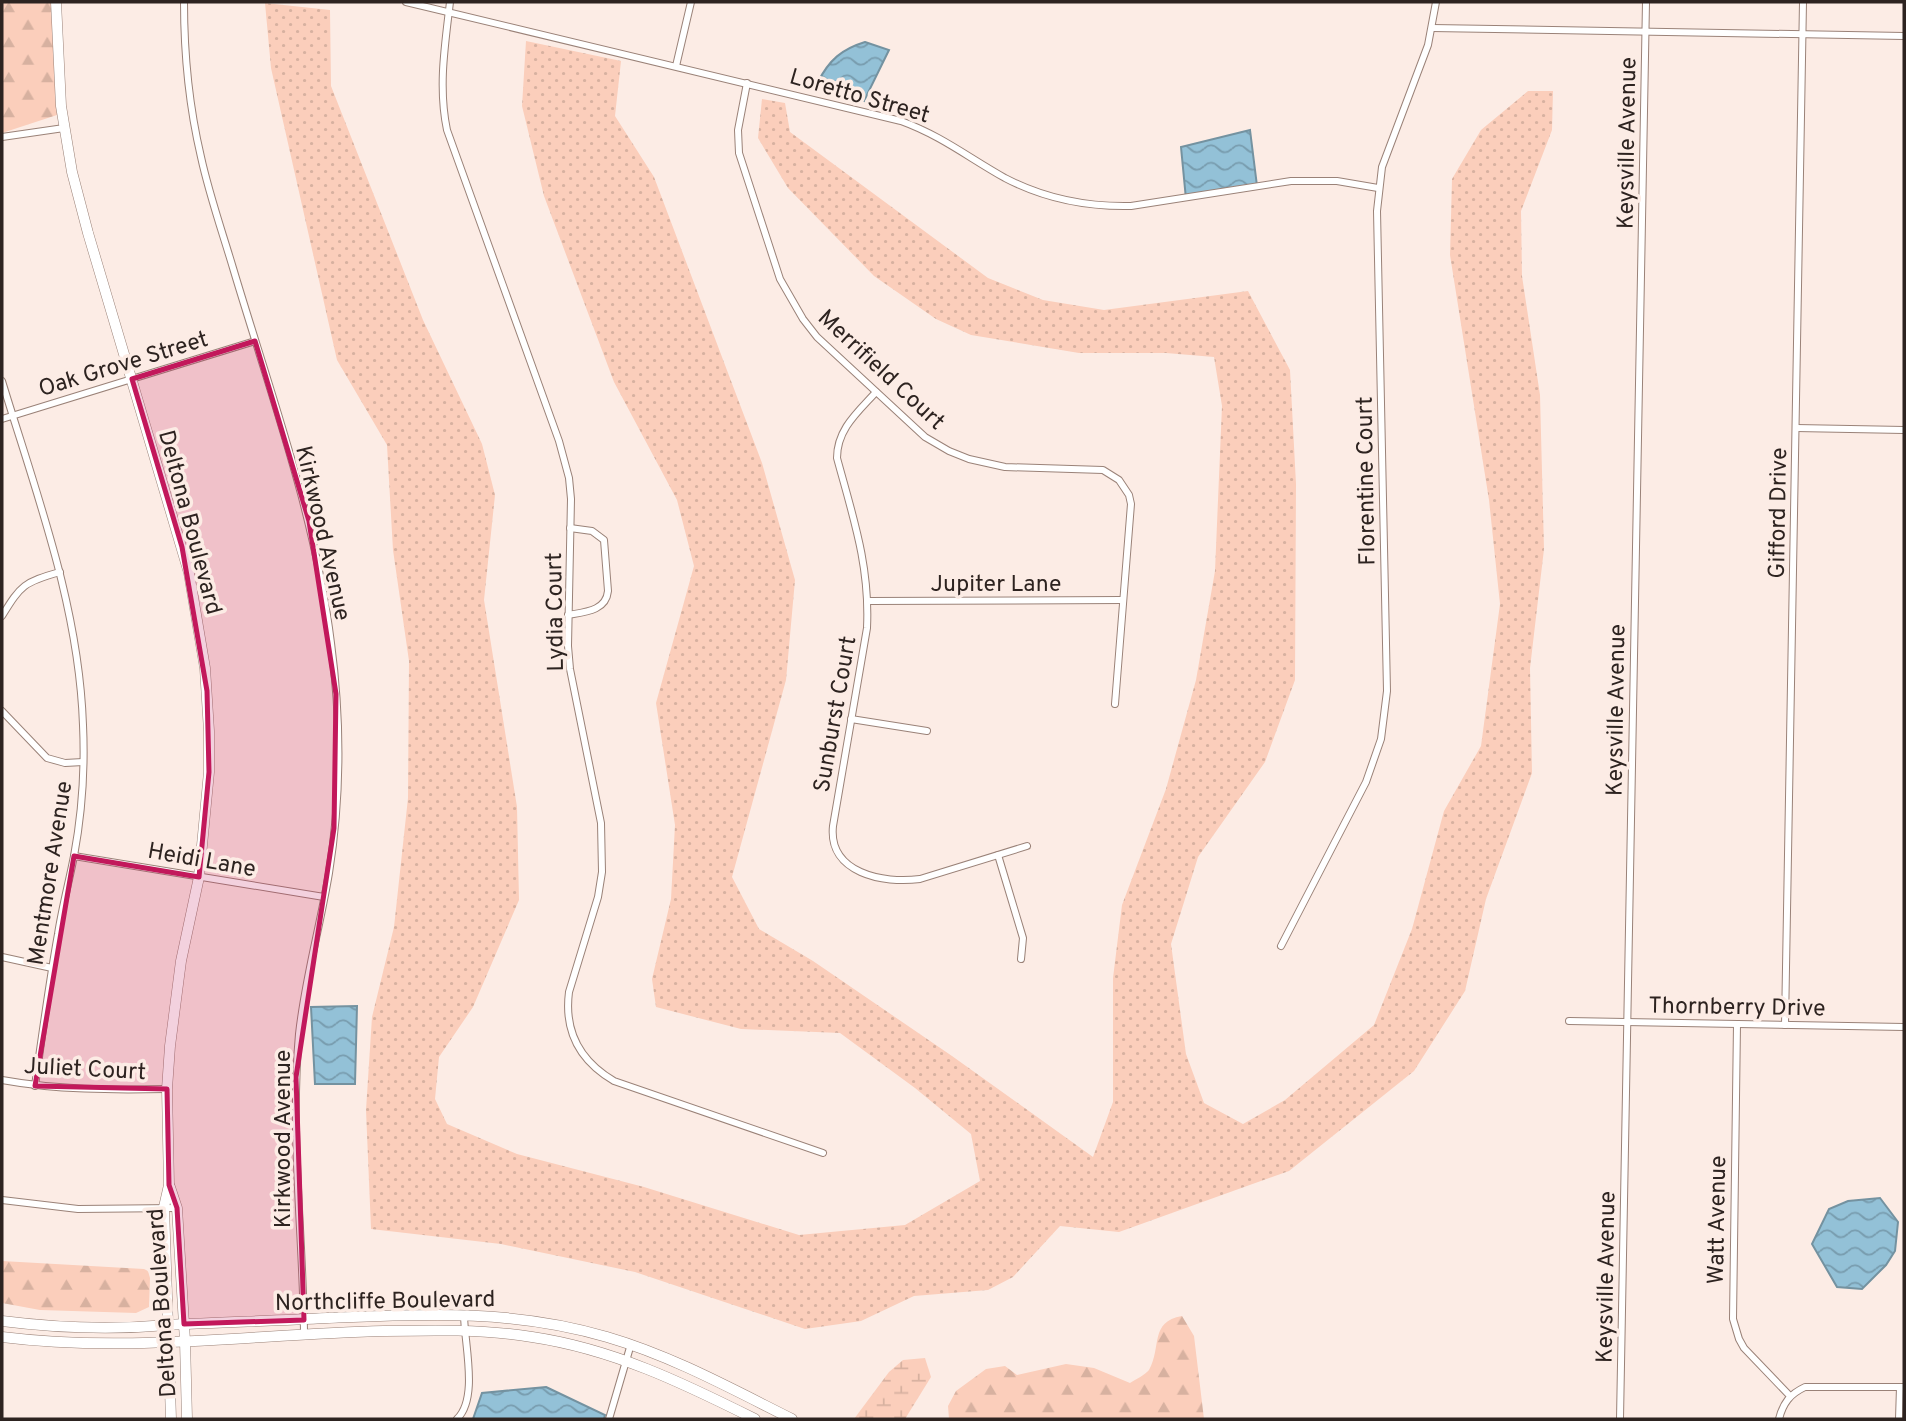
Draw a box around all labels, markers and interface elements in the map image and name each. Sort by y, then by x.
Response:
street label: Keysville Avenue [1613,57,1644,229]
street label: Loretto Street [786,64,933,131]
street label: Merrifield Court [811,304,950,437]
street label: Oak Grove Street [35,326,212,405]
street label: Florentine Court [1352,396,1383,566]
street label: Deltona Boulevard [150,427,227,618]
street label: Kirkwood Avenue [287,443,356,624]
street label: Gifford Drive [1764,447,1795,579]
street label: Lydia Court [541,552,572,672]
street label: Jupiter Lane [931,571,1061,600]
street label: Keysville Avenue [1602,624,1633,796]
street label: Sunburst Court [808,634,864,795]
street label: Mentmore Avenue [23,779,80,968]
street label: Heidi Lane [145,838,258,885]
street label: Thornberry Drive [1648,992,1826,1025]
street label: Kirkwood Avenue [270,1050,299,1228]
street label: Juliet Court [23,1053,147,1088]
street label: Watt Avenue [1703,1155,1734,1285]
street label: Keysville Avenue [1592,1191,1623,1363]
street label: Deltona Boulevard [142,1207,185,1398]
street label: Northcliffe Boulevard [275,1286,496,1319]

